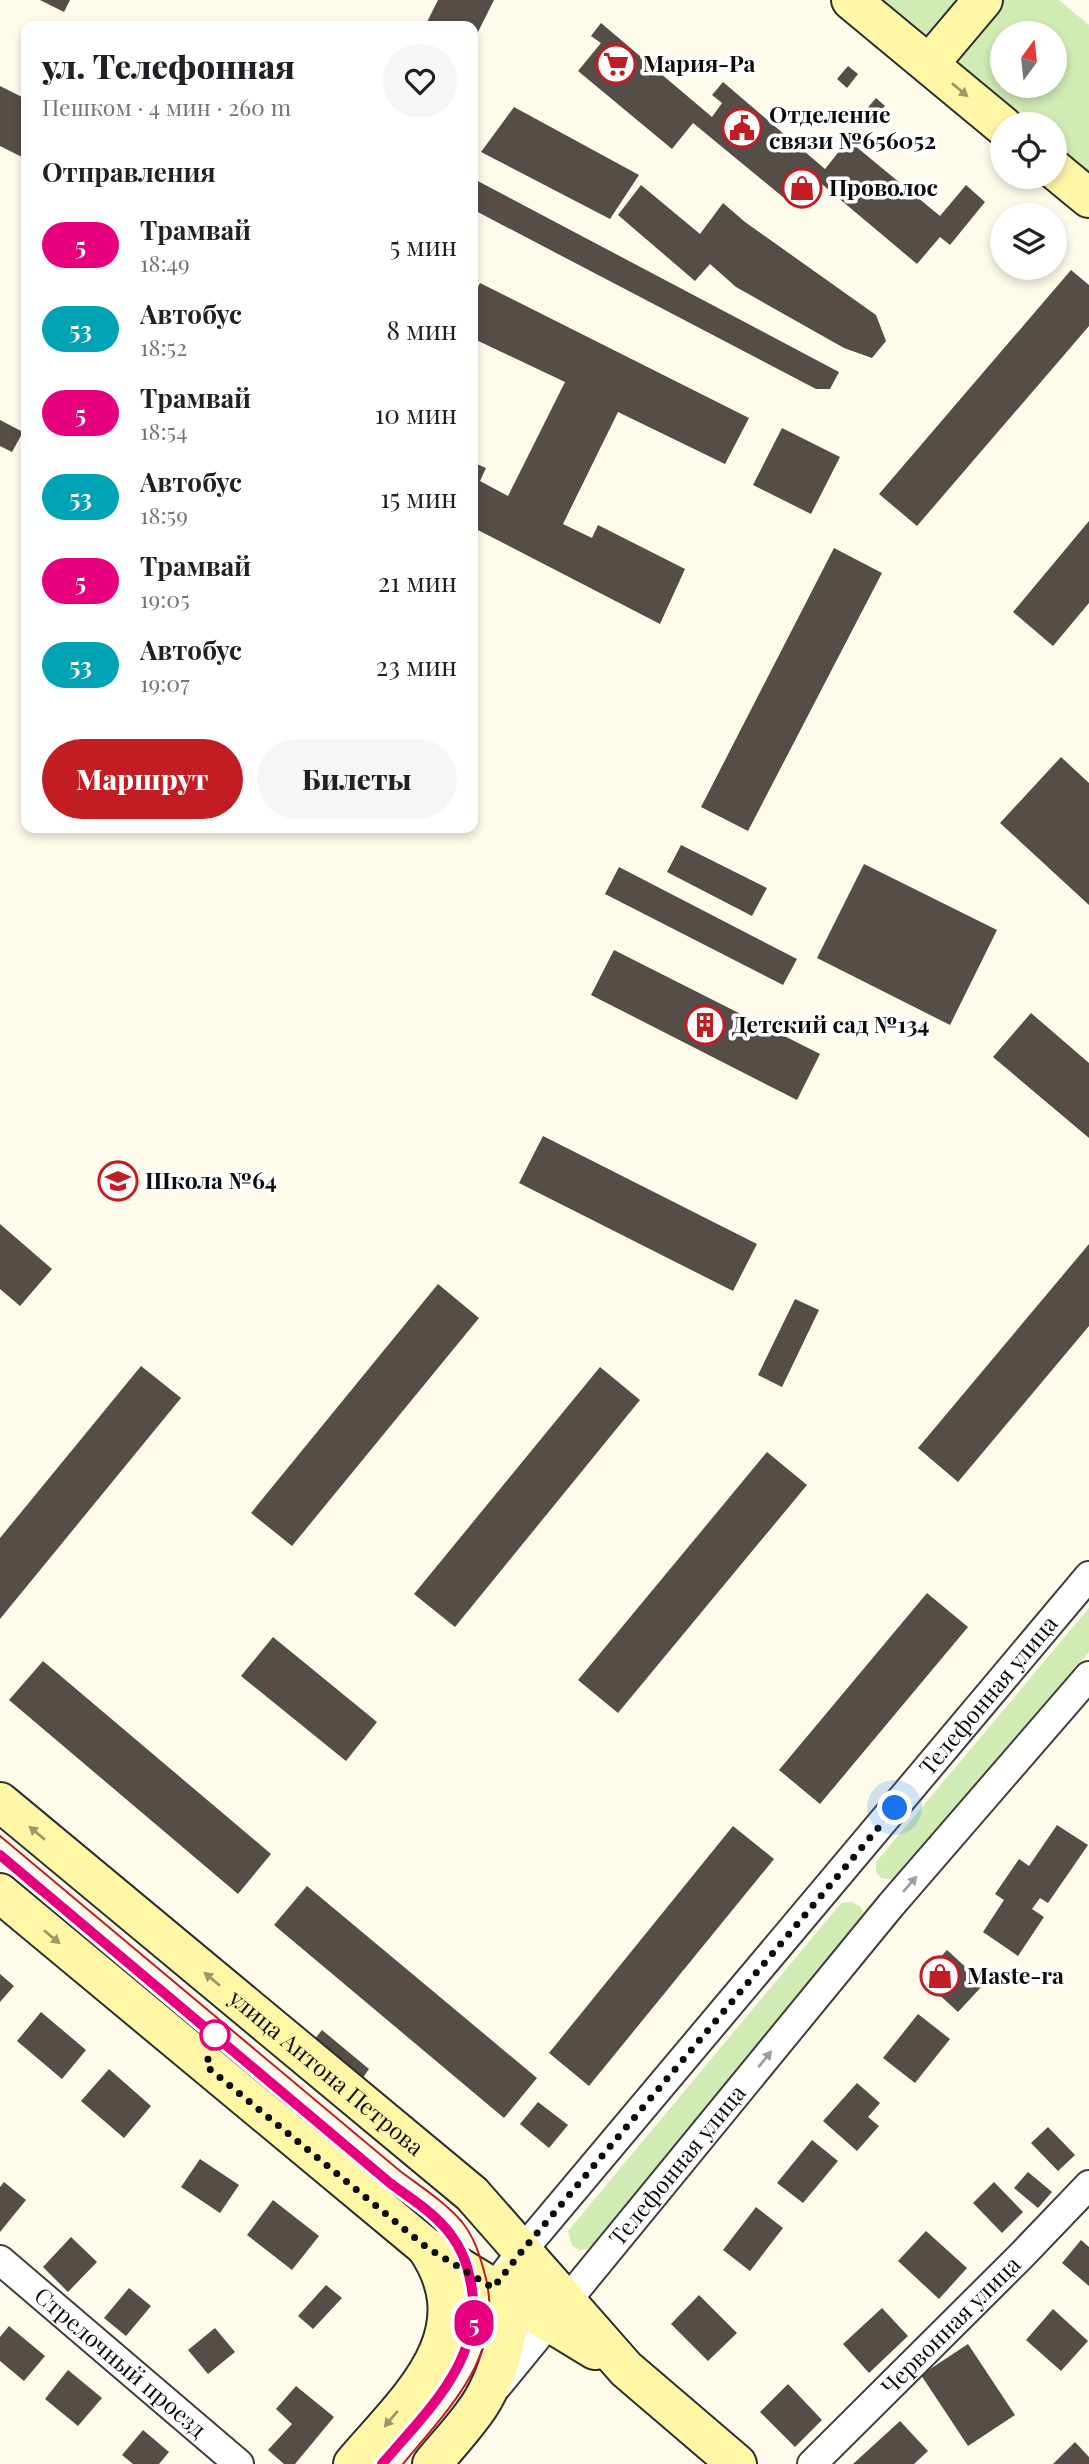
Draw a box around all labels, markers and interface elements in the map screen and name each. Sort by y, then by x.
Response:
north arrow [990,21,1068,98]
map controls [990,21,1067,280]
text: ул. Телефонная [42,43,295,87]
supermarket icon: Мария-Ра [595,43,637,85]
button: heart [383,44,457,118]
place label: Мария-Ра [643,47,755,78]
one-way arrow [951,82,969,98]
text: Пешком · 4 мин · 260 m [42,91,291,122]
place label: Отделение связи №656052 [769,98,936,155]
public building icon: Отделение связи №656052 [721,107,763,149]
button: locate [990,112,1067,189]
text: Отправления [42,154,216,189]
shop icon: Проволос [781,167,823,209]
place label: Проволос [829,171,938,202]
button: layers [990,203,1067,280]
text: Трамвай [140,212,251,247]
text: 5 мин [389,228,457,263]
text: 5 [75,229,86,261]
text: 18:49 [140,247,190,278]
text: Автобус [140,296,242,331]
text: 8 мин [386,312,457,347]
text: 53 [69,313,92,345]
text: 18:52 [140,331,187,362]
text: Трамвай [140,380,251,415]
text: 10 мин [375,396,457,431]
text: 5 [75,397,86,429]
text: 18:54 [140,415,188,446]
text: Автобус [140,464,242,499]
text: 15 мин [380,480,457,515]
text: 53 [69,481,92,513]
text: 18:59 [140,499,188,530]
text: Трамвай [140,548,251,583]
text: 21 мин [378,564,457,599]
text: 5 [75,565,86,597]
text: 19:05 [140,583,190,614]
text: Автобус [140,632,242,667]
text: 23 мин [376,648,457,683]
text: 53 [69,649,92,681]
text: 19:07 [140,667,189,698]
button: Маршрут [42,739,243,819]
button: Билеты [257,739,457,819]
building icon: Детский сад №134 [684,1004,726,1046]
place label: Детский сад №134 [732,1008,930,1039]
school or university icon: Школа №64 [97,1160,139,1202]
place label: Школа №64 [145,1164,277,1195]
street label: Телефонная улица [911,1608,1064,1781]
your location [877,1790,912,1825]
one-way arrow [28,1825,46,1841]
one-way arrow [902,1875,918,1893]
one-way arrow [44,1929,61,1944]
shop icon: Maste-ra [919,1955,961,1997]
place label: Maste-ra [967,1959,1064,1990]
one-way arrow [203,1972,220,1987]
street label: улица Антона Петрова [222,1981,431,2162]
unlabelled marker [200,2020,230,2050]
one-way arrow [757,2051,772,2068]
street label: Телефонная улица [601,2077,752,2252]
street label: Червонная улица [873,2248,1027,2401]
street label: Стрелочный проезд [29,2279,214,2444]
line badge: 5 [451,2300,497,2346]
text: 5 [468,2307,480,2339]
one-way arrow [384,2410,399,2427]

